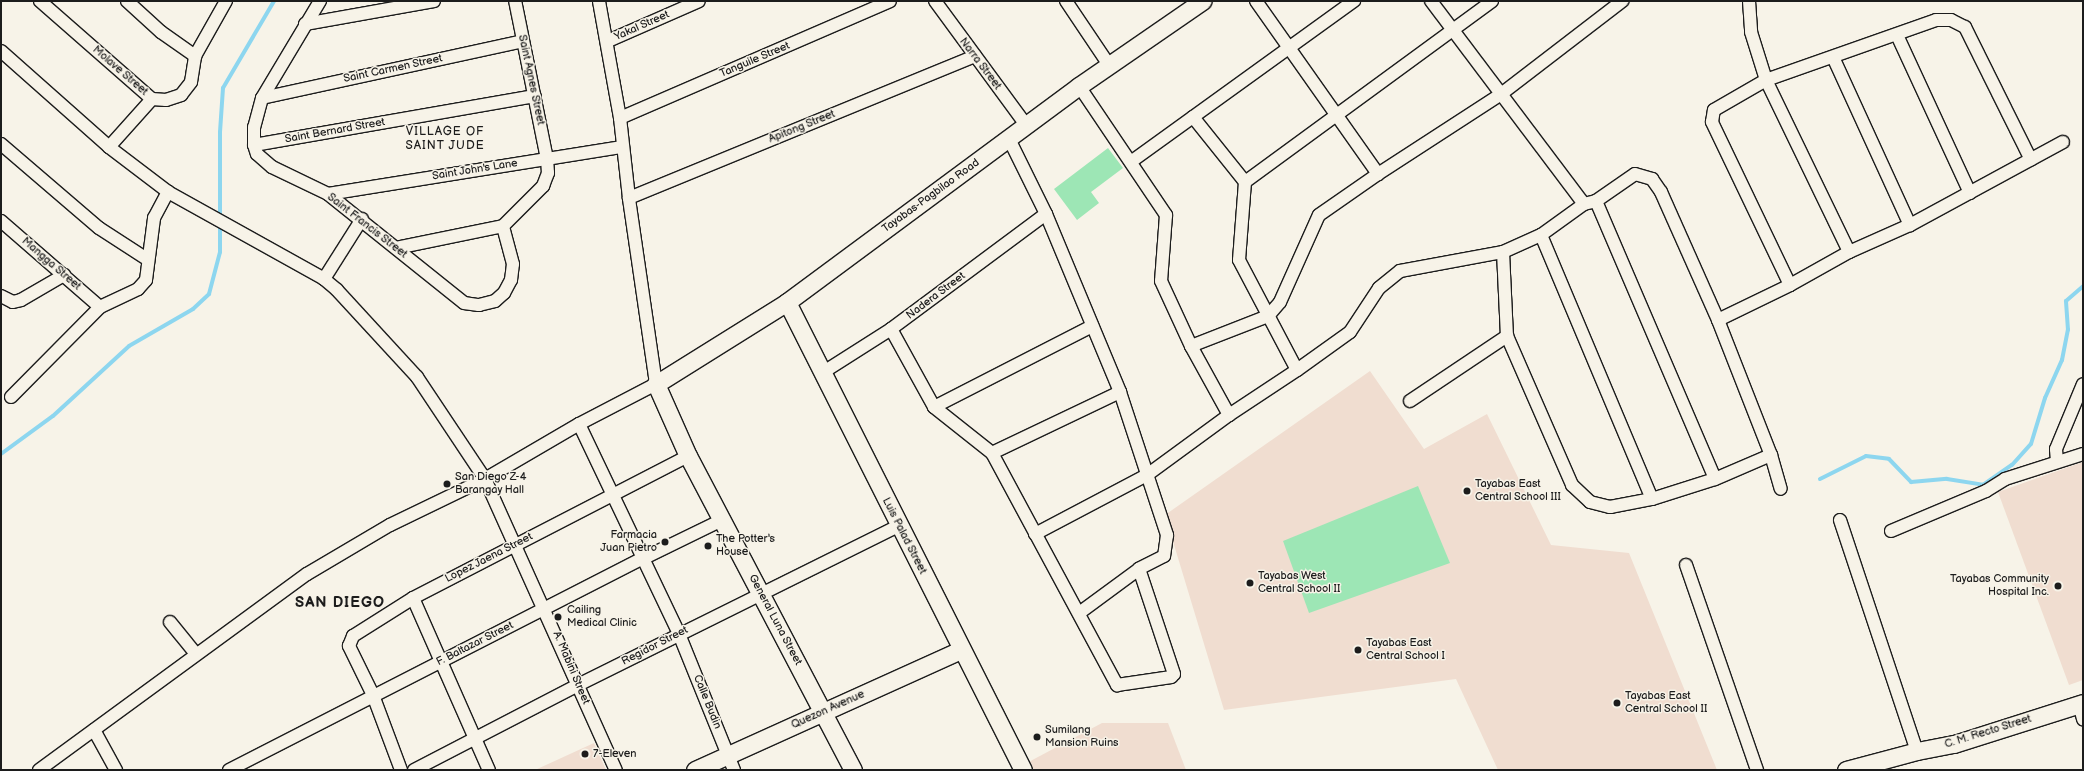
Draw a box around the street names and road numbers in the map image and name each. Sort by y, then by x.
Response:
street label: Yakal Street [612,8,672,44]
street label: Saint Agnes Street [515,34,547,126]
street label: Narra Street [956,35,1004,93]
street label: Tanguile Street [718,39,792,81]
street label: Molave Street [90,43,150,99]
street label: Saint Carmen Street [342,52,444,86]
street label: Apitong Street [767,108,837,146]
street label: Saint Bernard Street [284,116,386,146]
street label: Tayabas-Pagbilao Road [880,156,982,236]
street label: Saint John's Lane [431,157,519,183]
street label: Saint Francis Street [324,191,410,261]
street label: Mangga Street [19,235,83,293]
street label: Nadera Street [904,270,968,322]
street label: Luis Palad Street [879,495,929,577]
street label: Lopez Jaena Street [443,530,535,586]
street label: General Luna Street [745,572,805,668]
street label: F. Baltazar Street [434,619,516,669]
street label: Regidor Street [619,624,691,668]
street label: A. Mabini Street [550,629,592,707]
street label: Calle Budin [690,673,724,731]
street label: Quezon Avenue [789,688,867,732]
street label: C. M. Recto Street [1943,713,2033,751]

